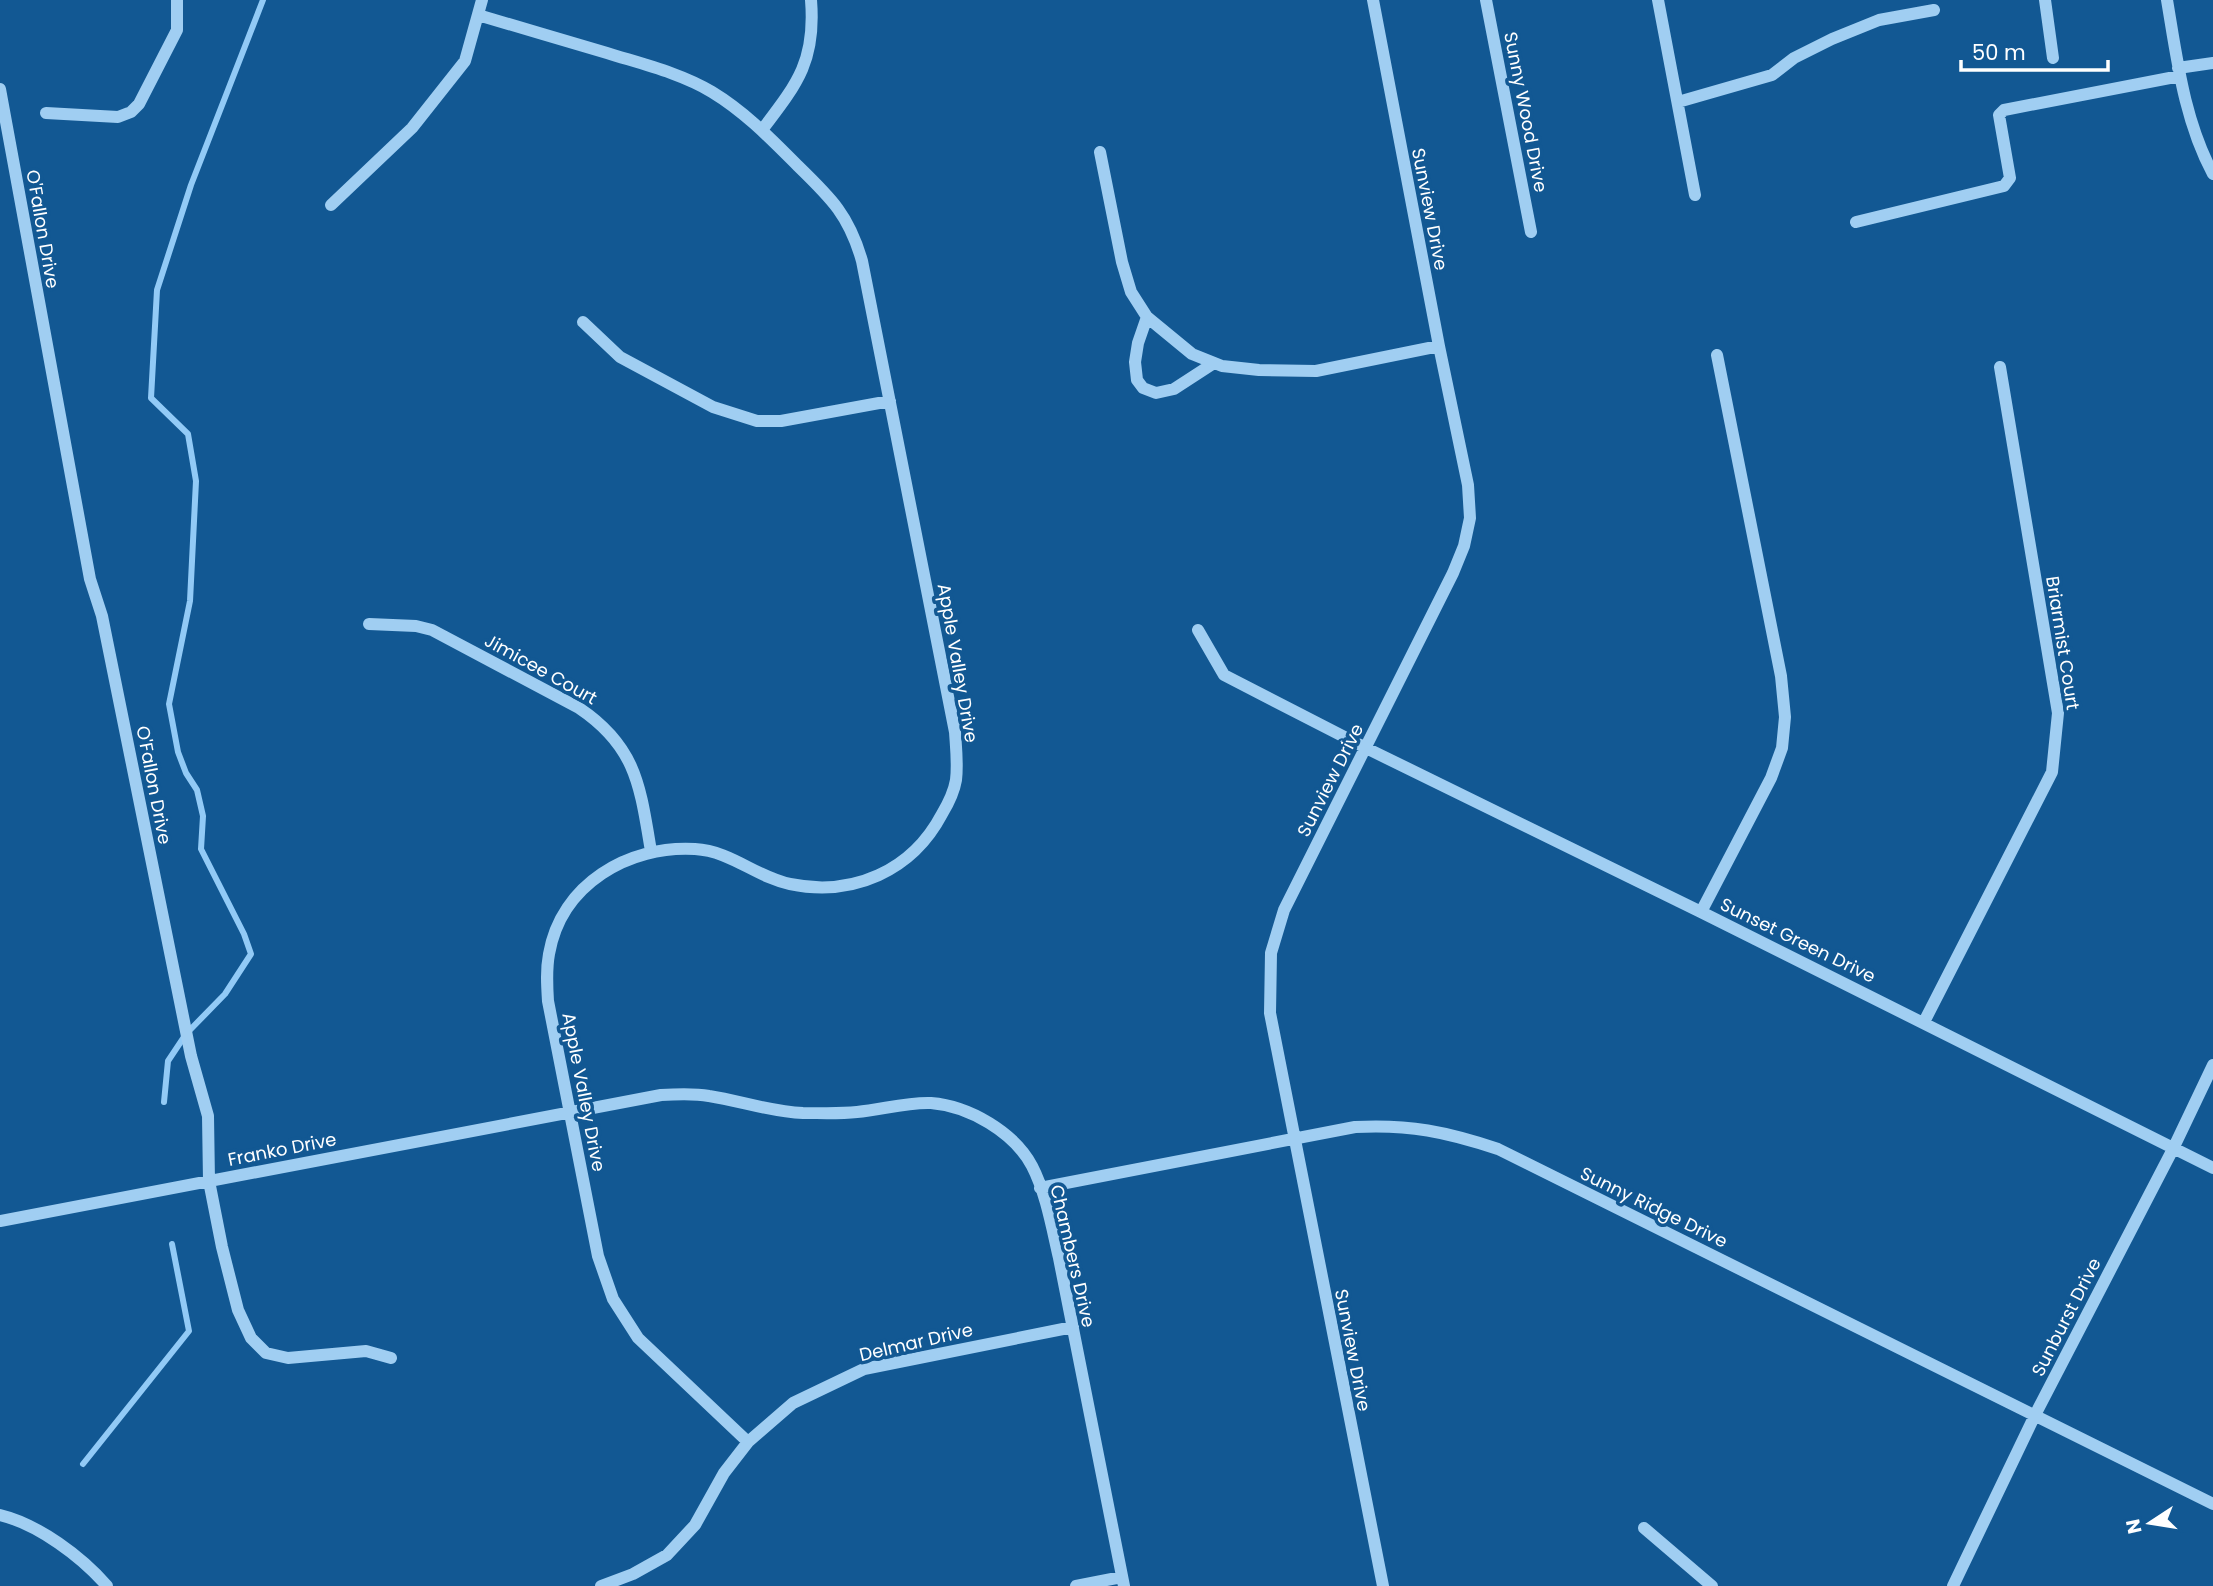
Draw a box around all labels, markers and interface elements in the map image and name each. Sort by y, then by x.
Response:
scale bar [1961,28,2108,72]
street label: Sunny Wood Drive [1498,30,1554,194]
text: 50 m [1972,38,2026,67]
street label: Sunview Drive [1406,146,1454,272]
street label: O'Fallon Drive [20,168,66,290]
street label: Briarmist Court [2040,574,2086,712]
street label: Apple Valley Drive [932,581,984,745]
street label: Jimicee Court [480,628,602,710]
street label: Sunview Drive [1291,719,1369,841]
street label: O'Fallon Drive [130,724,178,846]
street label: Sunset Green Drive [1716,892,1880,988]
street label: Apple Valley Drive [556,1010,612,1174]
street label: Franko Drive [226,1126,338,1172]
street label: Sunny Ridge Drive [1576,1161,1732,1253]
street label: Chambers Drive [1044,1182,1102,1330]
street label: Sunburst Drive [2025,1253,2107,1381]
street label: Sunview Drive [1329,1287,1377,1413]
street label: Delmar Drive [857,1317,975,1367]
north arrow [2115,1488,2185,1558]
text: N [2119,1517,2149,1536]

